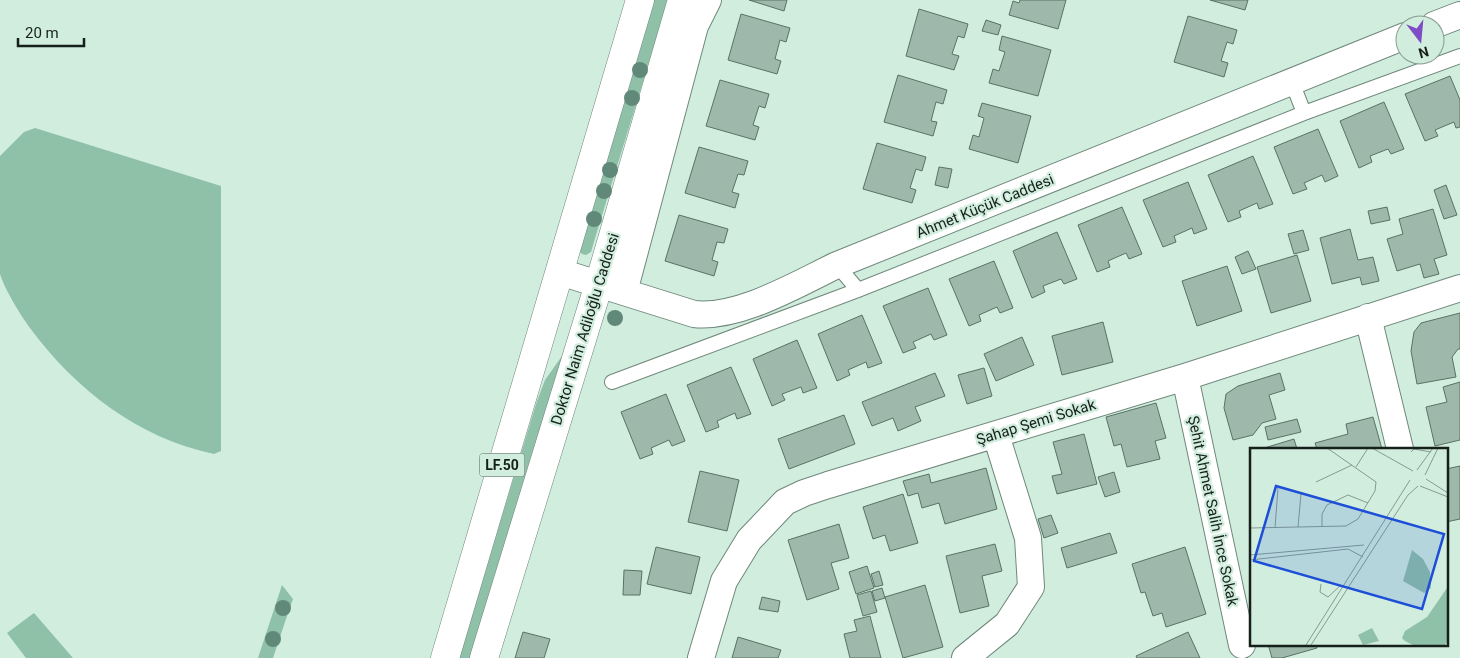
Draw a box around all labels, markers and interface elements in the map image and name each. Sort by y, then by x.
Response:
scale bar [18,15,84,47]
north arrow [1395,15,1445,65]
text: 20 m [25,24,59,42]
text: N [1417,43,1431,62]
street label: Ahmet Küçük Caddesi [914,170,1056,242]
street label: Doktor Naim Adiloğlu Caddesi [547,231,623,427]
street label: Şahap Şemi Sokak [974,395,1098,449]
street label: Şehit Ahmet Salih İnce Sokak [1184,414,1242,608]
inset map [1250,448,1448,646]
road number: LF.50 [480,454,524,476]

